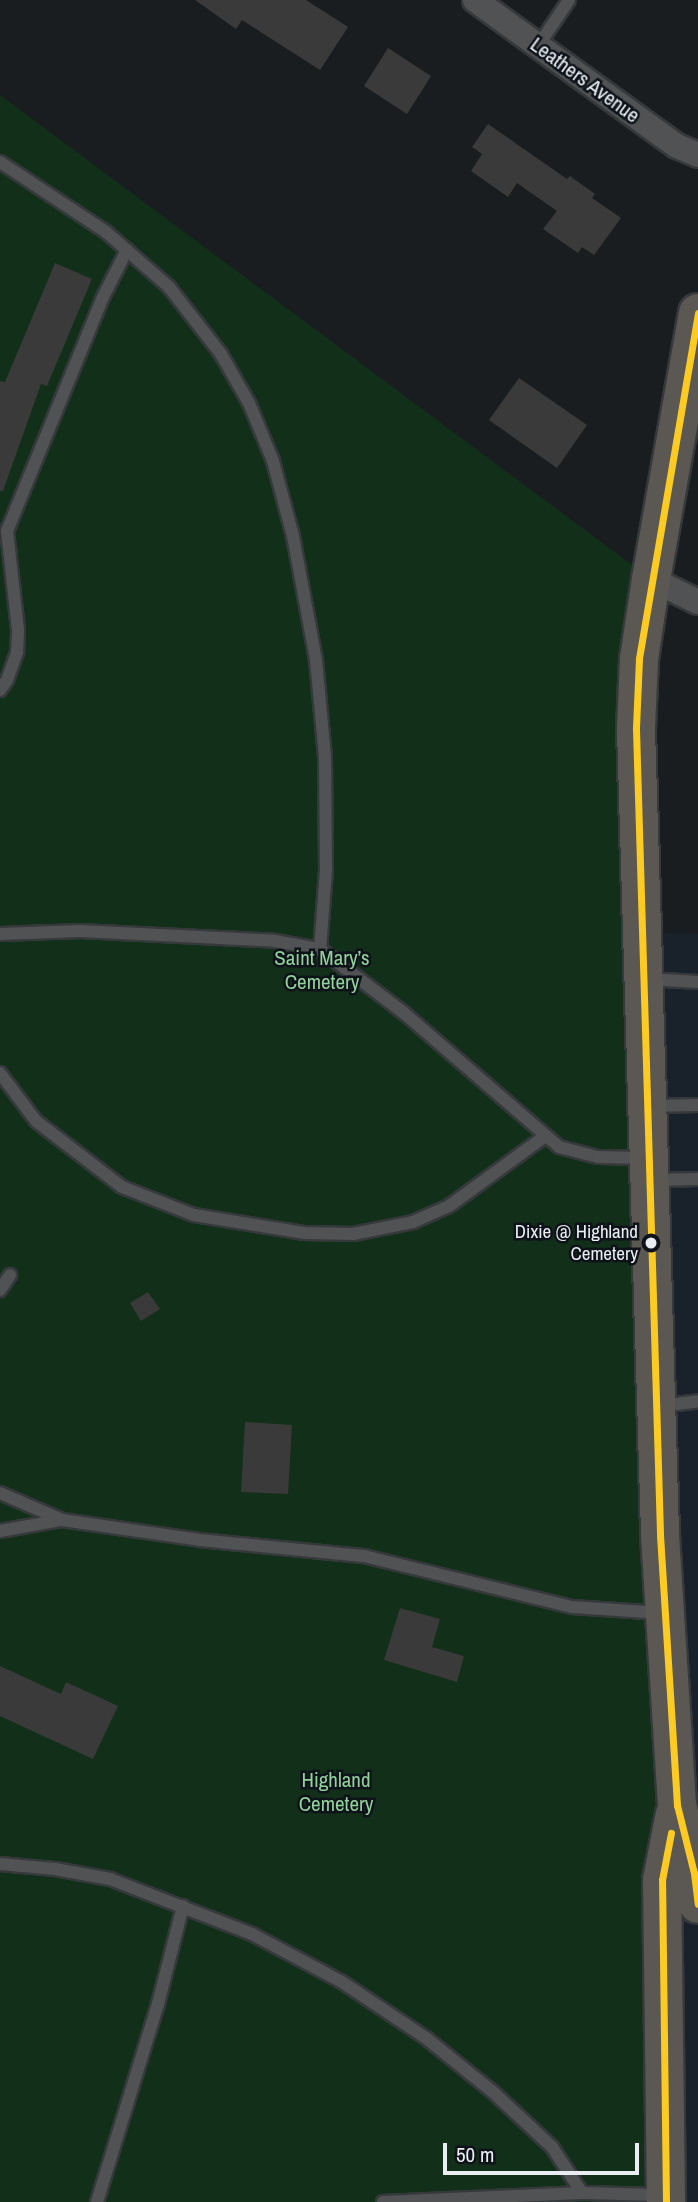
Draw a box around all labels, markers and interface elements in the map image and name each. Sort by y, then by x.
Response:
street label: Leathers Avenue [525,32,645,128]
park label: Saint Mary’s Cemetery [274,945,370,995]
place label: Dixie @ Highland Cemetery [515,1221,638,1265]
marker: Dixie @ Highland Cemetery [644,1236,658,1250]
park label: Highland Cemetery [299,1767,373,1817]
scale bar [446,2128,642,2172]
text: 50 m [456,2140,494,2169]

